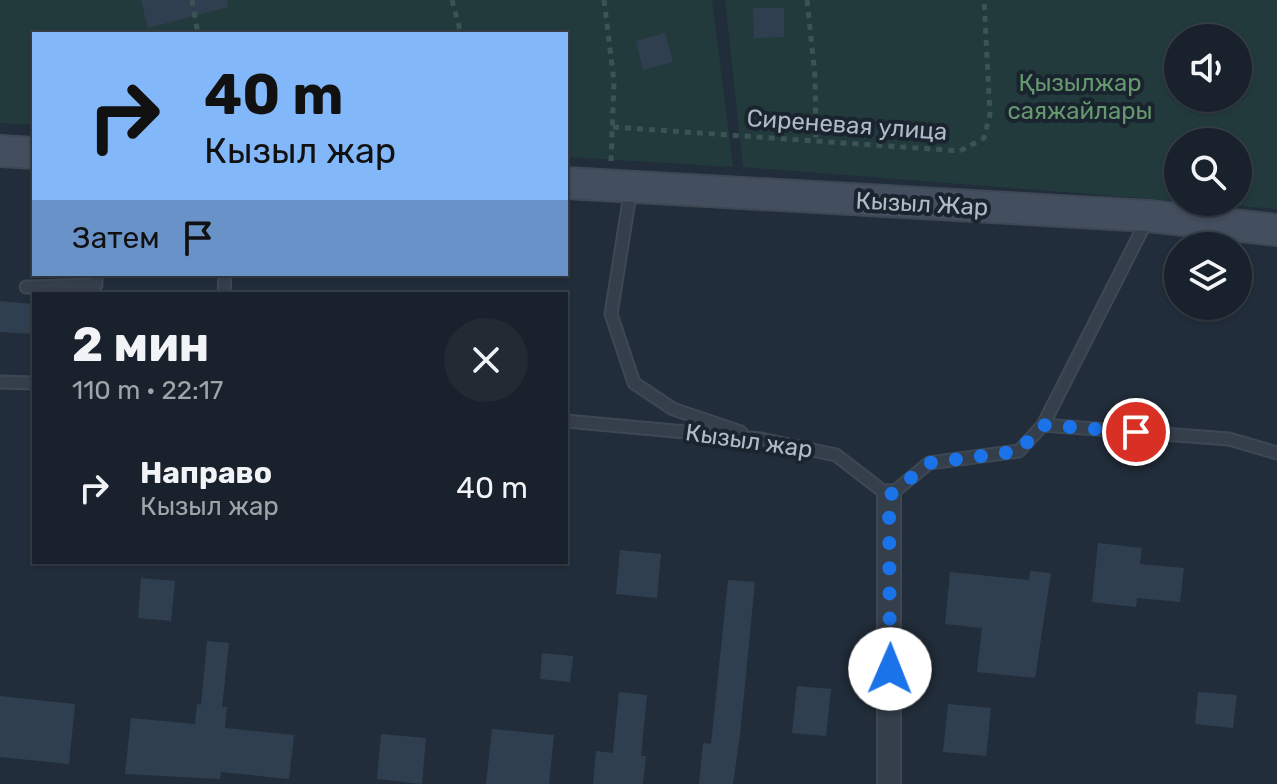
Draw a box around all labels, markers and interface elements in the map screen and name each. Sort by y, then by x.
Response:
map controls [1164,24,1252,320]
button: sound [1164,24,1252,112]
text: 40 m [204,62,344,128]
icon: right [72,64,176,168]
park label: Қызылжар саяжайлары [1007,69,1153,125]
street label: Сиреневая улица [746,104,948,146]
button: search [1164,128,1252,216]
text: Кызыл жар [204,129,396,172]
street label: Кызыл Жар [855,187,989,221]
icon: arrive [176,216,220,260]
text: Затем [72,220,160,256]
button: layers [1164,232,1252,320]
text: 2 мин [72,316,209,373]
button: close [444,318,528,402]
text: 110 m · 22:17 [72,375,223,406]
pin [1102,398,1170,466]
icon: arrive [1114,410,1158,454]
street label: Кызыл жар [684,418,814,464]
text: Направо [140,455,272,491]
icon: right [72,466,116,510]
text: 40 m [456,470,528,506]
text: Кызыл жар [140,491,279,522]
position arrow [848,627,932,711]

